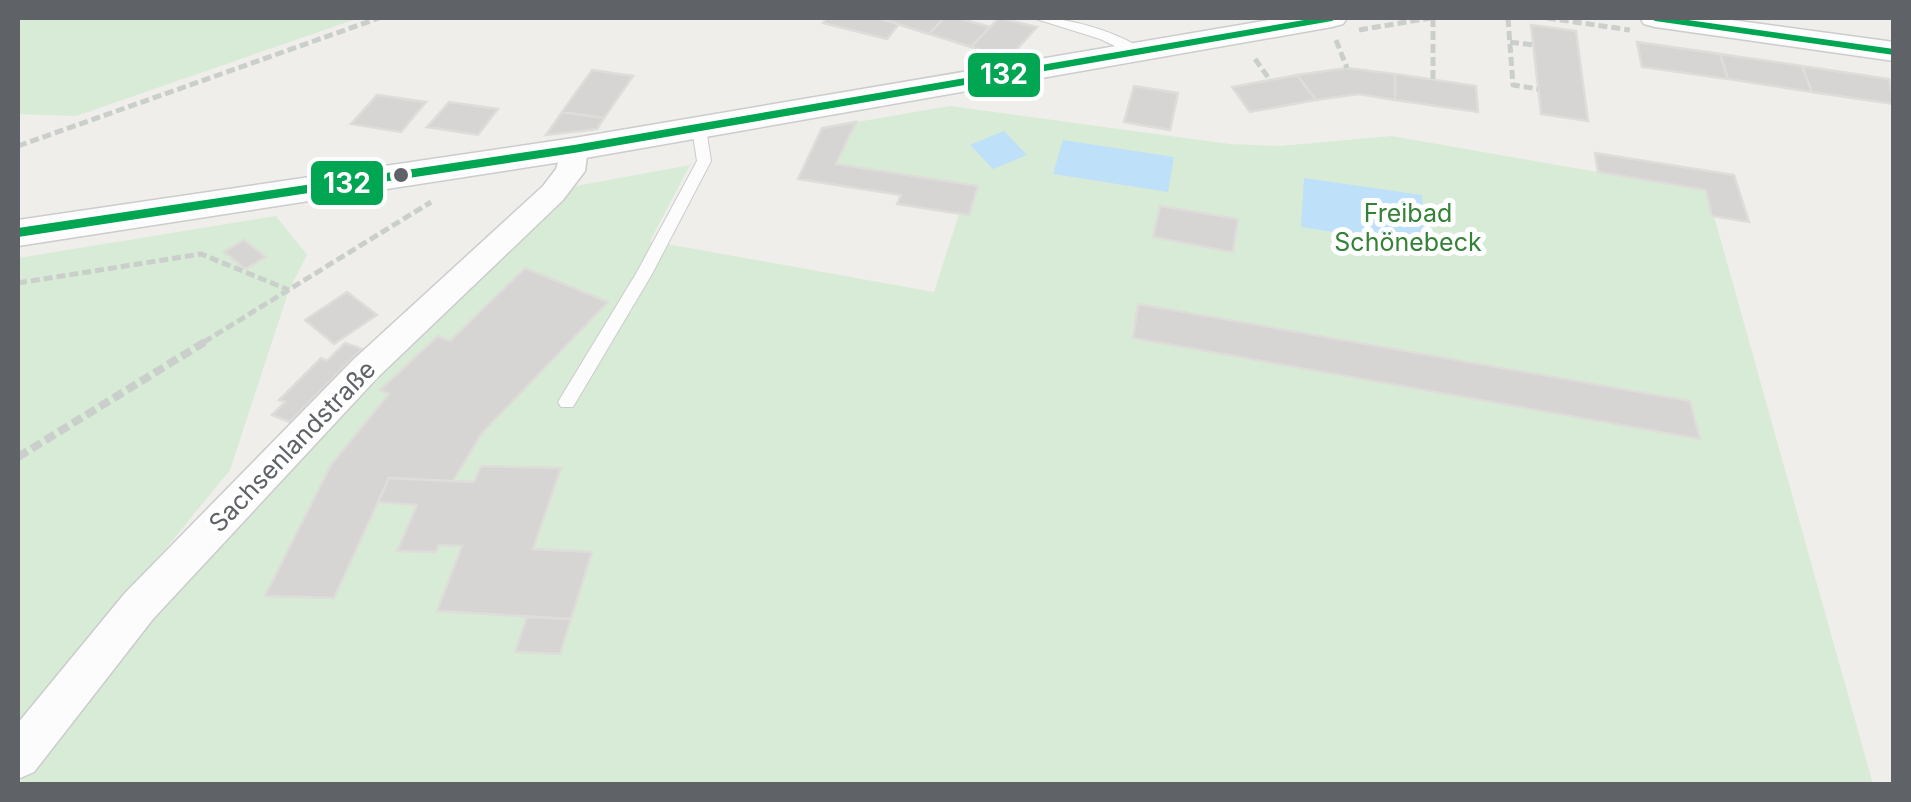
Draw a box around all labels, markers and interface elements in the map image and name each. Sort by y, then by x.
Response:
line badge: 132 [966,51,1042,99]
text: 132 [980,57,1028,91]
line badge: 132 [309,159,385,207]
unlabelled marker [391,165,411,185]
text: 132 [323,166,371,200]
park label: Freibad Schönebeck [1334,198,1482,257]
street label: Sachsenlandstraße [202,354,382,538]

